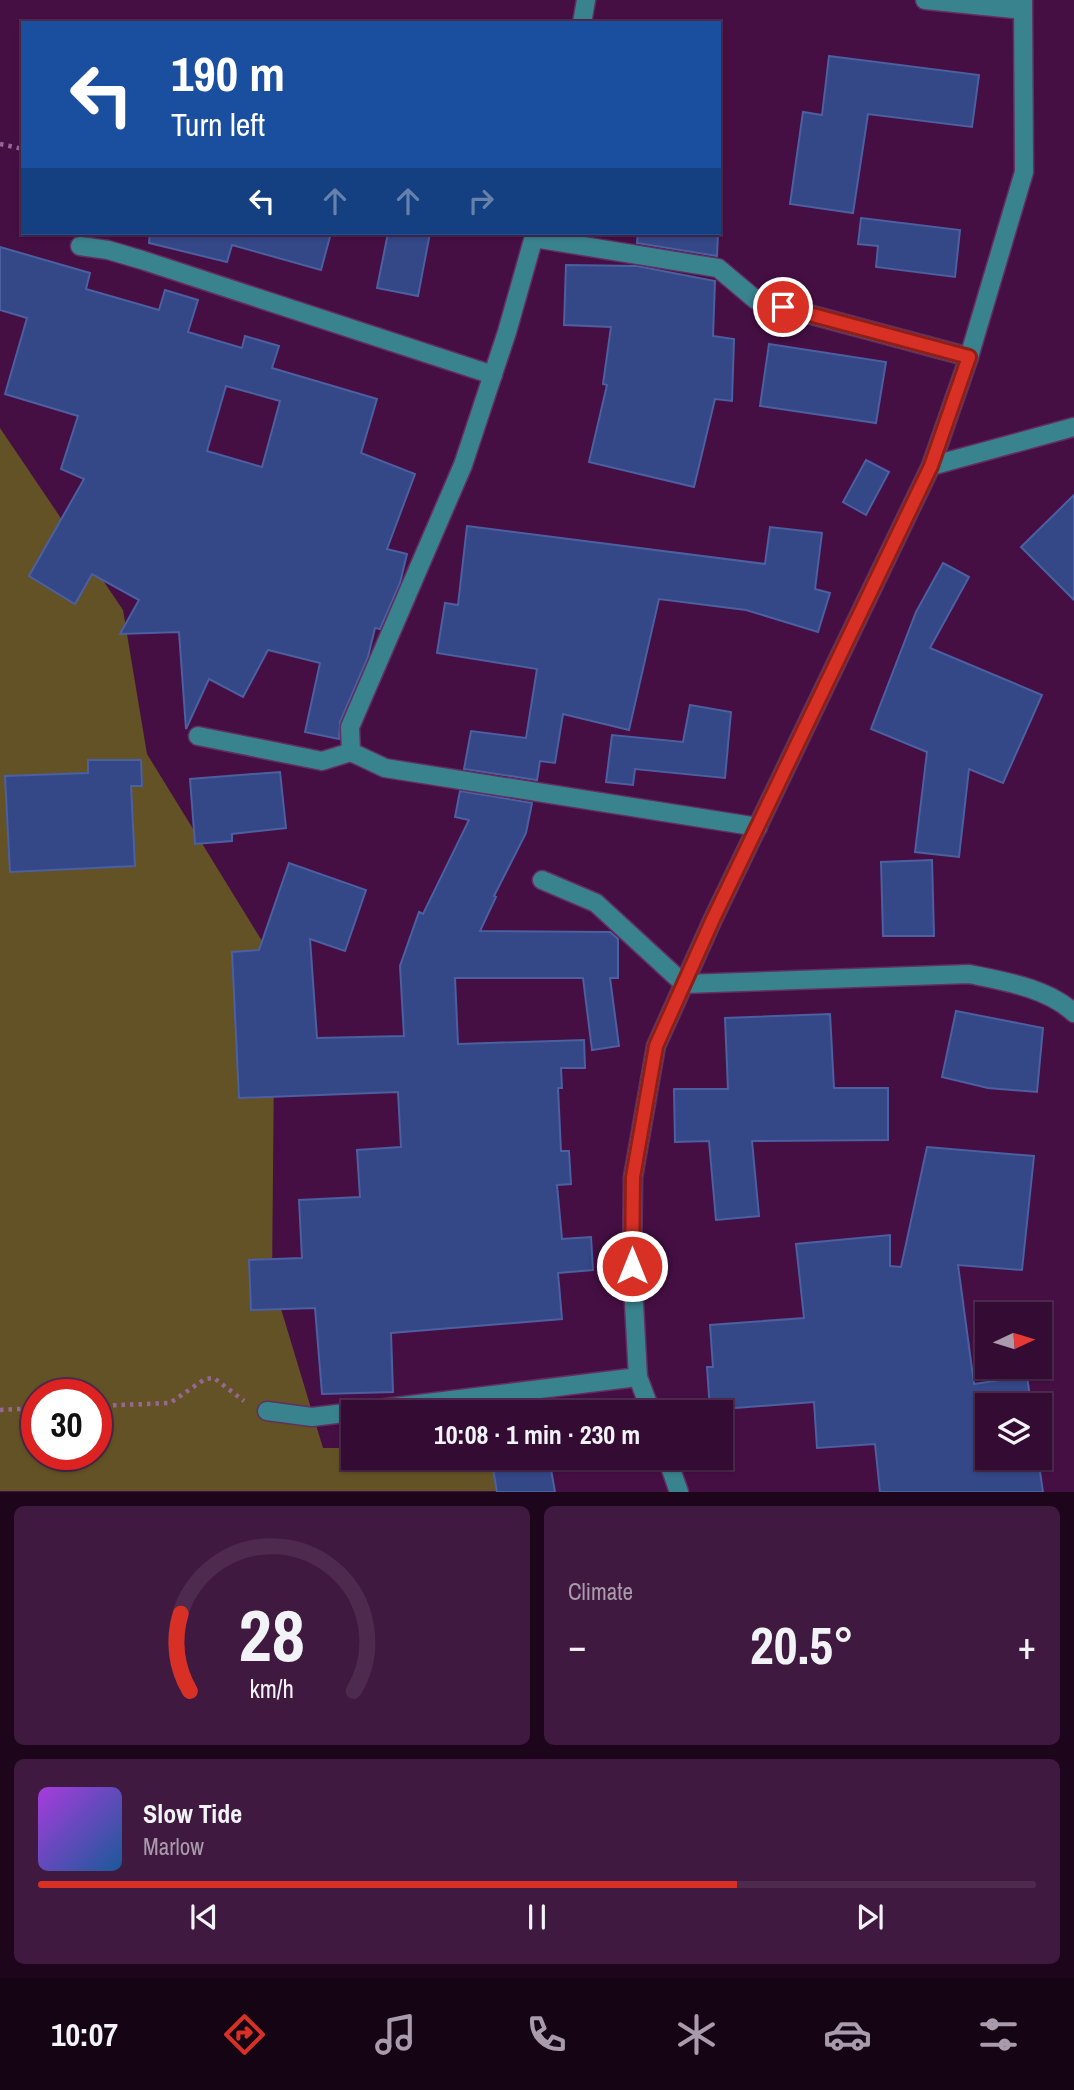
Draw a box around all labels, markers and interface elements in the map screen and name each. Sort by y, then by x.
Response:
text: 190 m [171,40,285,106]
icon: left [56,49,147,140]
text: Turn left [171,103,265,146]
icon: left [243,182,281,220]
icon: ahead [316,182,354,220]
icon: ahead [389,182,427,220]
icon: right [462,182,500,220]
pin [753,277,813,337]
icon: arrive [764,288,802,326]
position arrow [595,1229,669,1303]
north arrow [975,1302,1052,1379]
map controls [975,1302,1052,1470]
speed limit sign: 30 [21,1379,112,1470]
button: layers [975,1393,1052,1470]
text: 10:08 · 1 min · 230 m [434,1417,640,1452]
text: Climate [568,1576,633,1607]
text: 28 [239,1587,305,1685]
text: 20.5° [750,1610,854,1680]
text: − [568,1620,586,1671]
text: + [1018,1620,1036,1671]
text: km/h [250,1672,294,1706]
text: Slow Tide [143,1796,242,1831]
text: Marlow [143,1831,204,1862]
icon: previous [185,1898,223,1936]
icon: pause [518,1898,556,1936]
icon: next [851,1898,889,1936]
icon: directions [220,2010,269,2059]
icon: music [371,2010,420,2059]
icon: phone [522,2010,571,2059]
icon: climate [672,2010,721,2059]
icon: car [823,2010,872,2059]
icon: filters [974,2010,1023,2059]
text: 10:07 [51,2013,118,2056]

